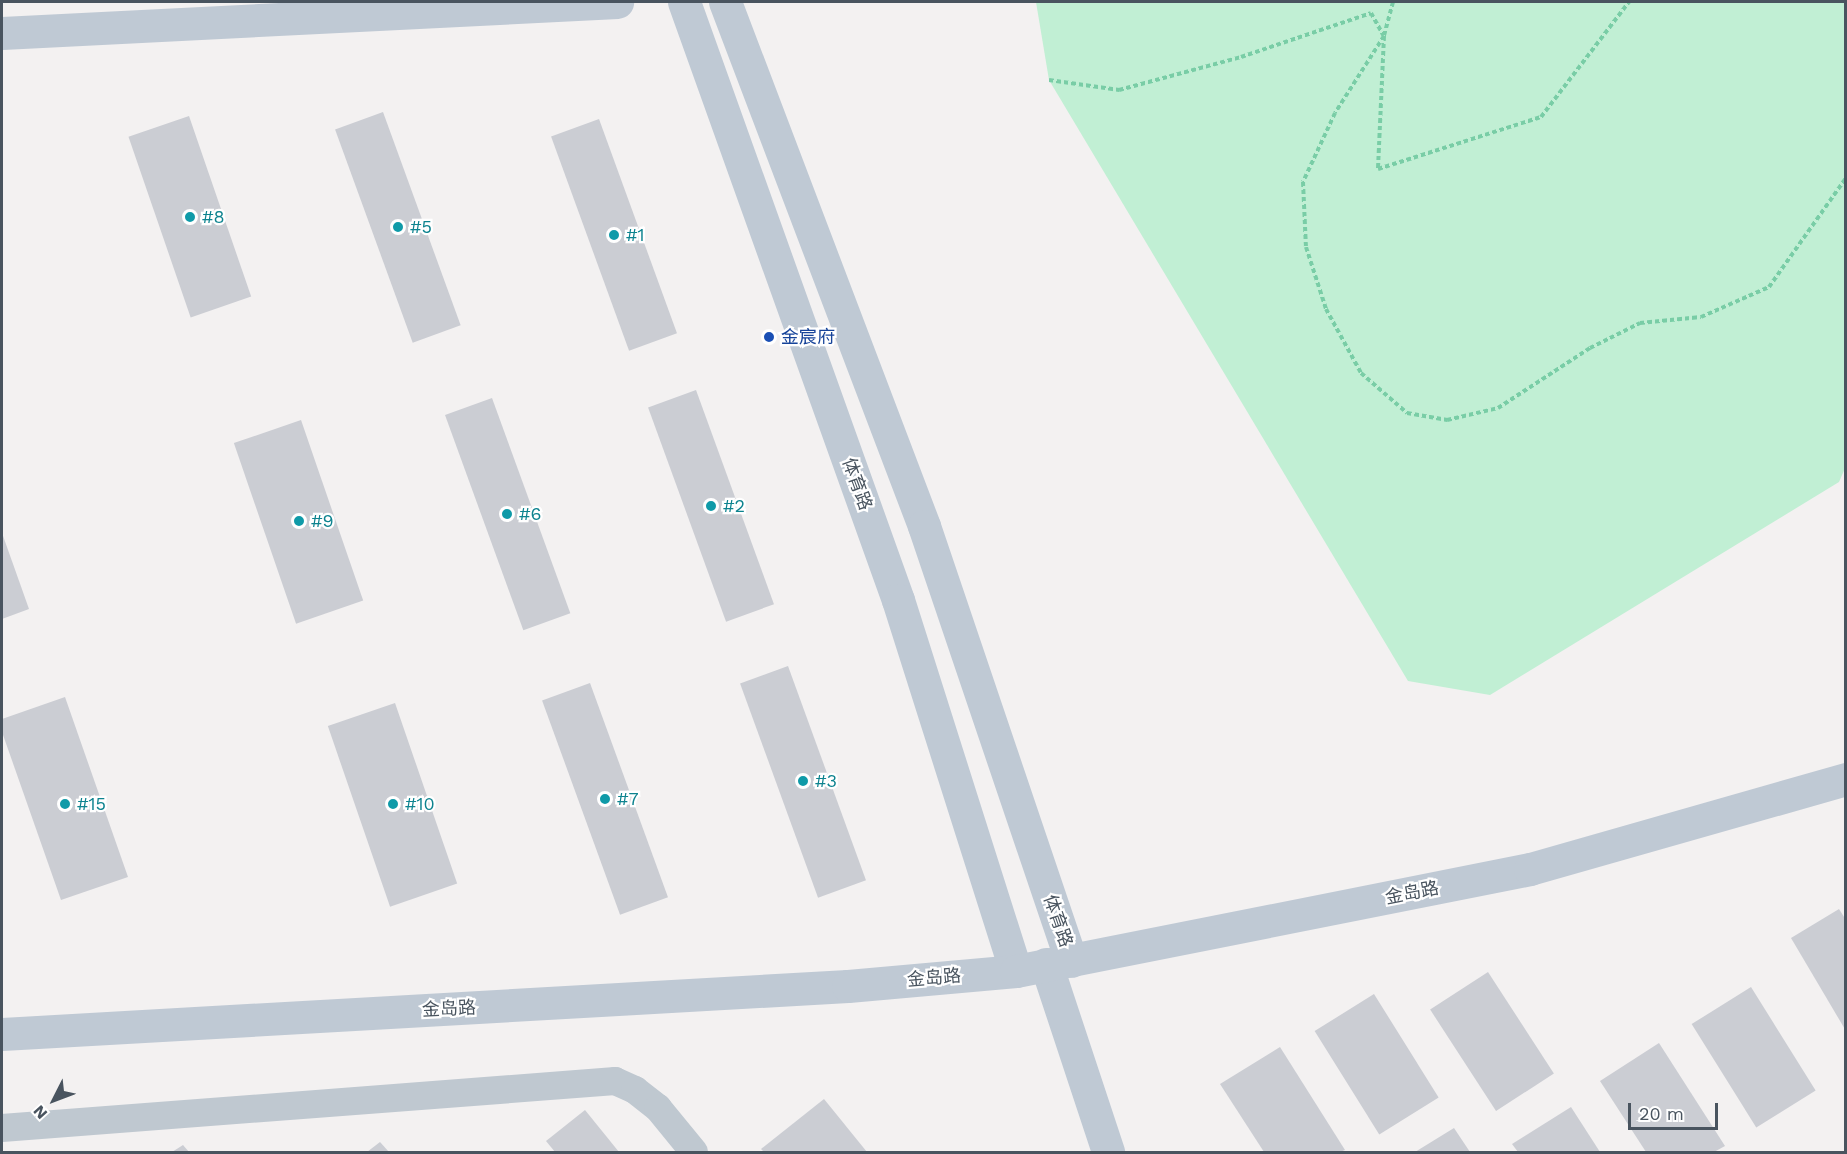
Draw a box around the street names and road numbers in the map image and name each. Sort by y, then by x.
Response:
street label: 体育路 [838,455,876,513]
street label: 金岛路 [1383,877,1441,909]
street label: 体育路 [1039,892,1077,950]
street label: 金岛路 [906,965,962,991]
street label: 金岛路 [421,997,477,1021]

